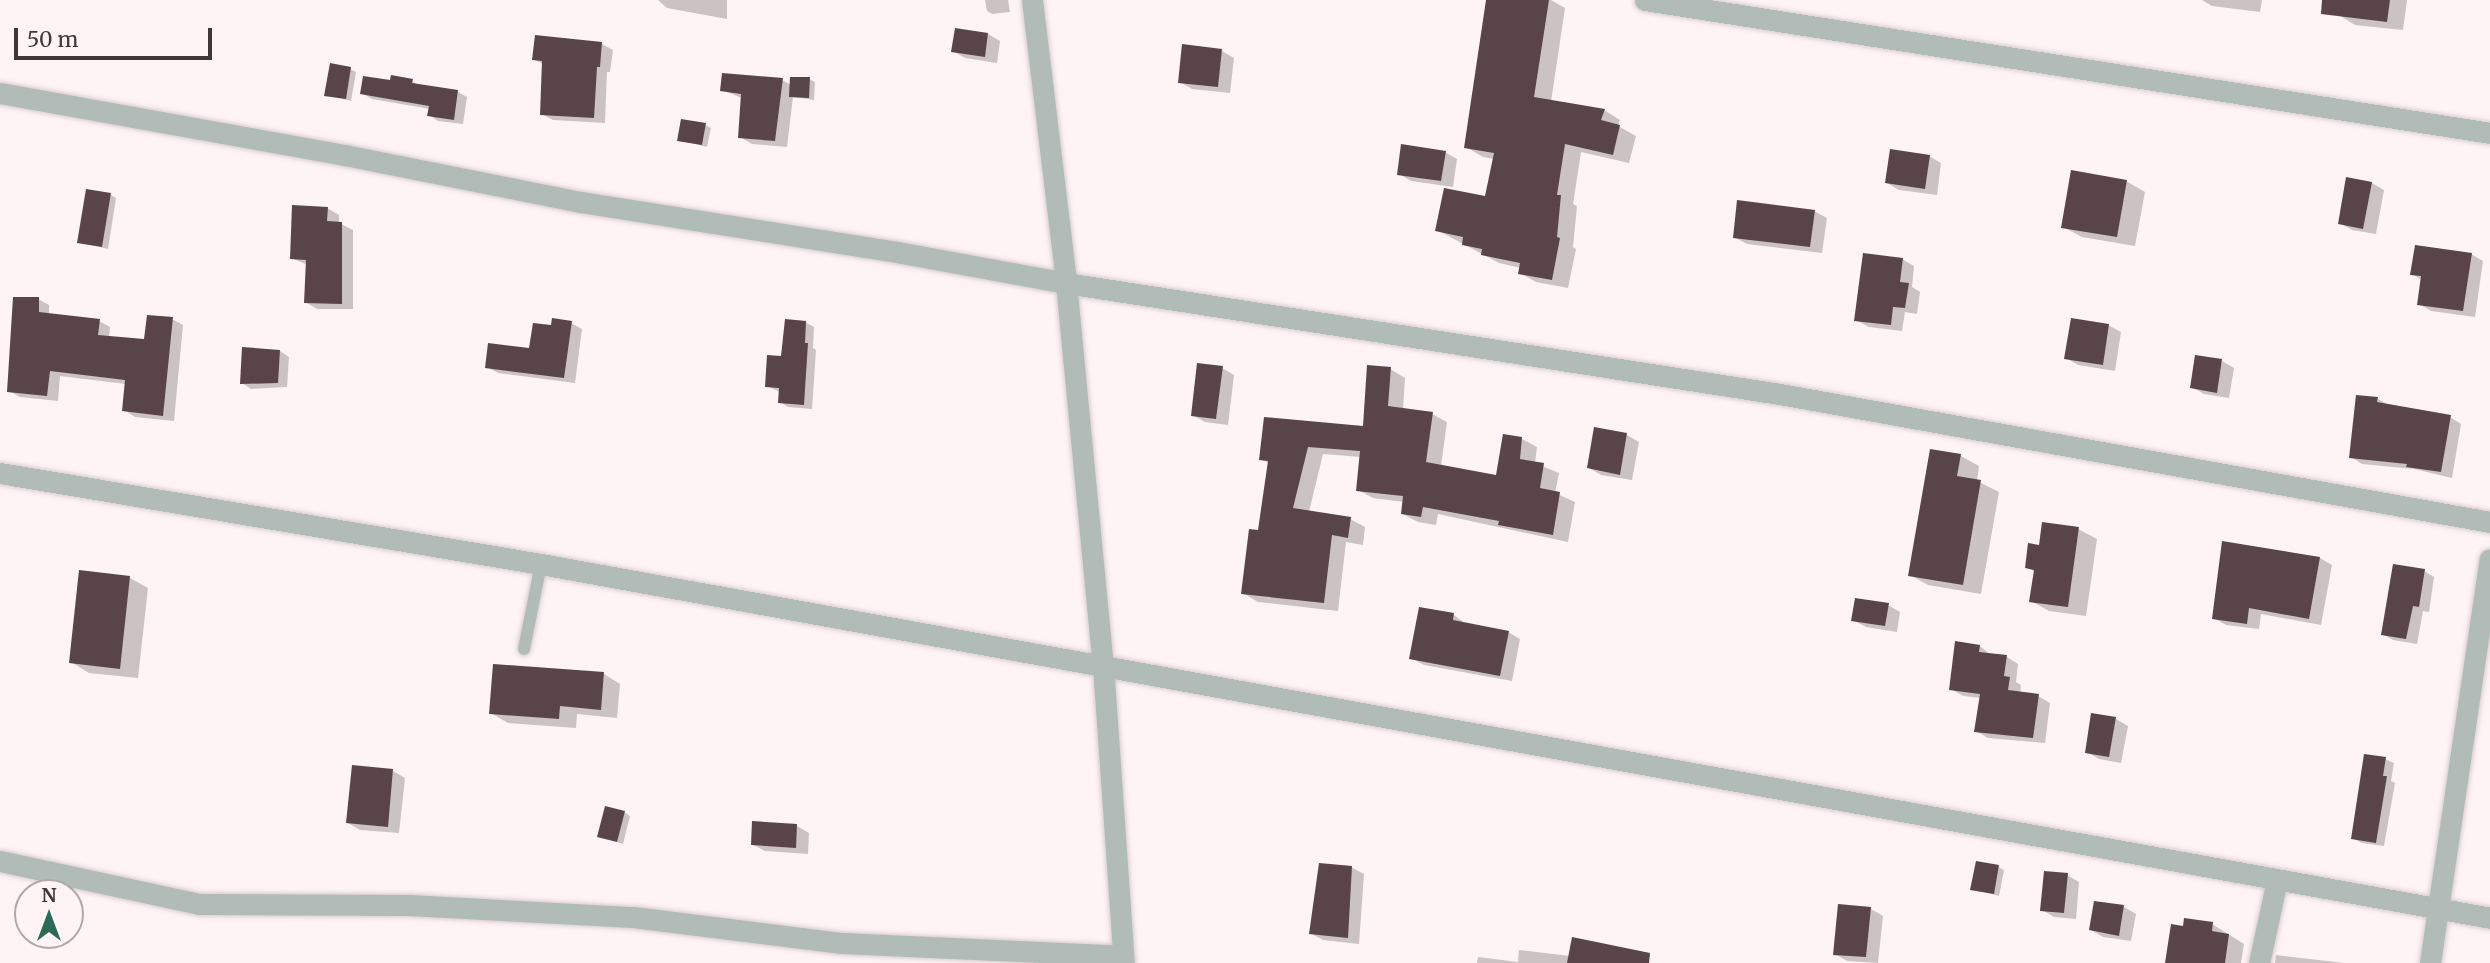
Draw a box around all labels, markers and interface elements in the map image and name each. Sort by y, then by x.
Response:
scale bar [18,14,215,58]
text: 50 m [27,26,78,53]
north arrow [14,879,84,949]
text: N [41,883,57,907]

